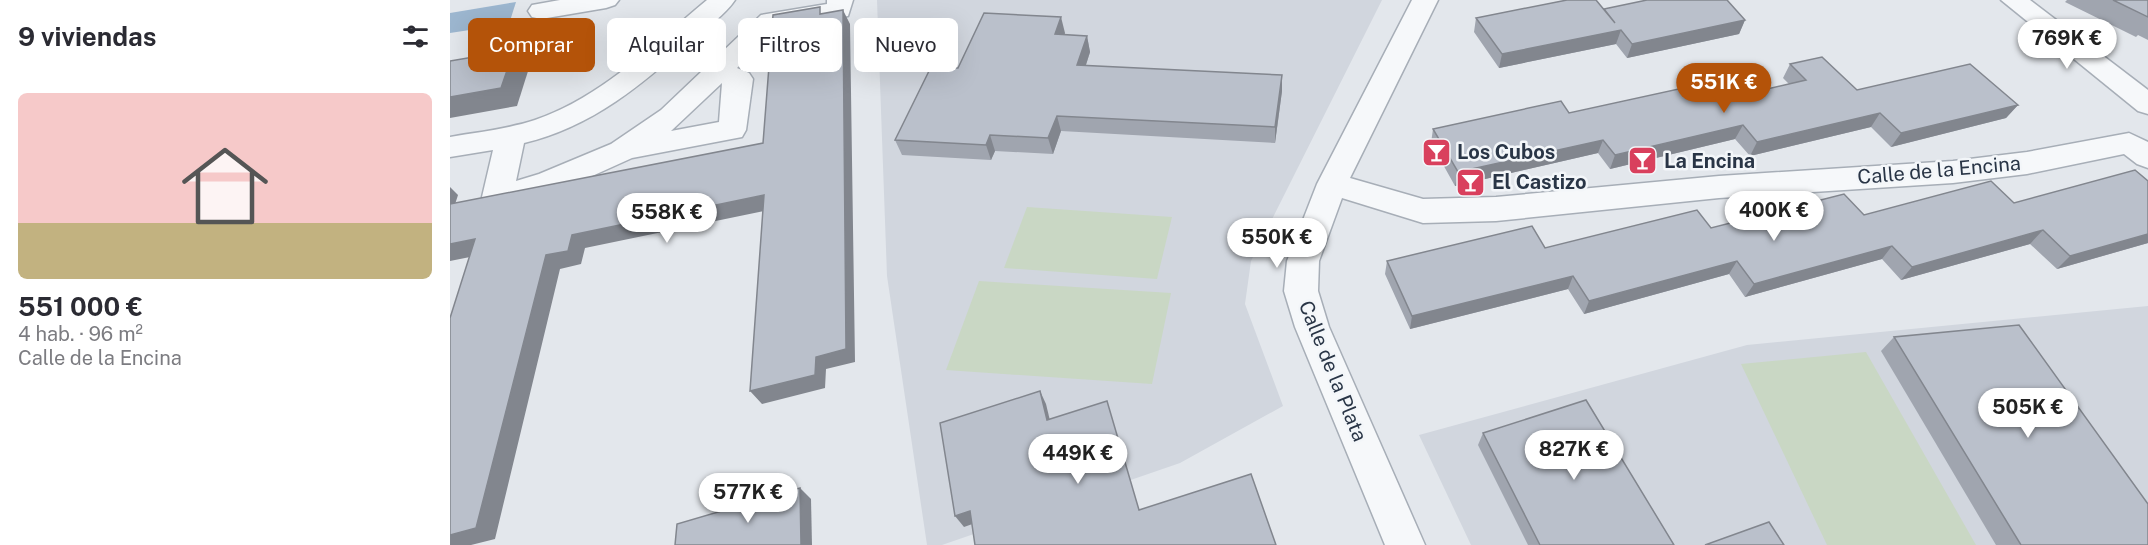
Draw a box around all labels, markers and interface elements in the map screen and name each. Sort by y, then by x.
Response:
chip: Comprar [468,18,595,72]
chip: Alquilar [607,18,726,72]
chip: Filtros [738,18,842,72]
chip: Nuevo [854,18,958,72]
pin: 769K € [2018,19,2116,70]
icon: filters [399,20,432,53]
text: 9 viviendas [18,21,156,52]
text: 769K € [2032,26,2102,50]
pin: 551K € [1675,63,1773,114]
text: 551K € [1690,70,1758,94]
icon: home [171,132,279,240]
bar icon: Los Cubos [1420,136,1452,168]
place label: Los Cubos [1457,140,1555,164]
bar icon: La Encina [1627,145,1659,177]
place label: La Encina [1664,149,1755,173]
street label: Calle de la Encina [1856,151,2022,189]
bar icon: El Castizo [1455,166,1487,198]
place label: El Castizo [1492,170,1586,194]
pin: 400K € [1725,191,1823,242]
pin: 558K € [618,193,716,244]
text: 400K € [1739,198,1809,222]
text: 558K € [631,200,703,224]
pin: 550K € [1228,218,1326,269]
text: 550K € [1241,225,1313,249]
text: 551 000 € [18,291,143,322]
street label: Calle de la Plata [1294,297,1372,445]
text: 4 hab. · 96 m² [18,322,143,346]
text: Calle de la Encina [18,346,182,370]
pin: 505K € [1979,388,2077,439]
text: 505K € [1992,395,2064,419]
pin: 827K € [1525,430,1623,481]
pin: 449K € [1029,434,1127,485]
text: 827K € [1539,437,1609,461]
text: 449K € [1042,441,1114,465]
pin: 577K € [699,473,797,524]
text: 577K € [713,480,783,504]

